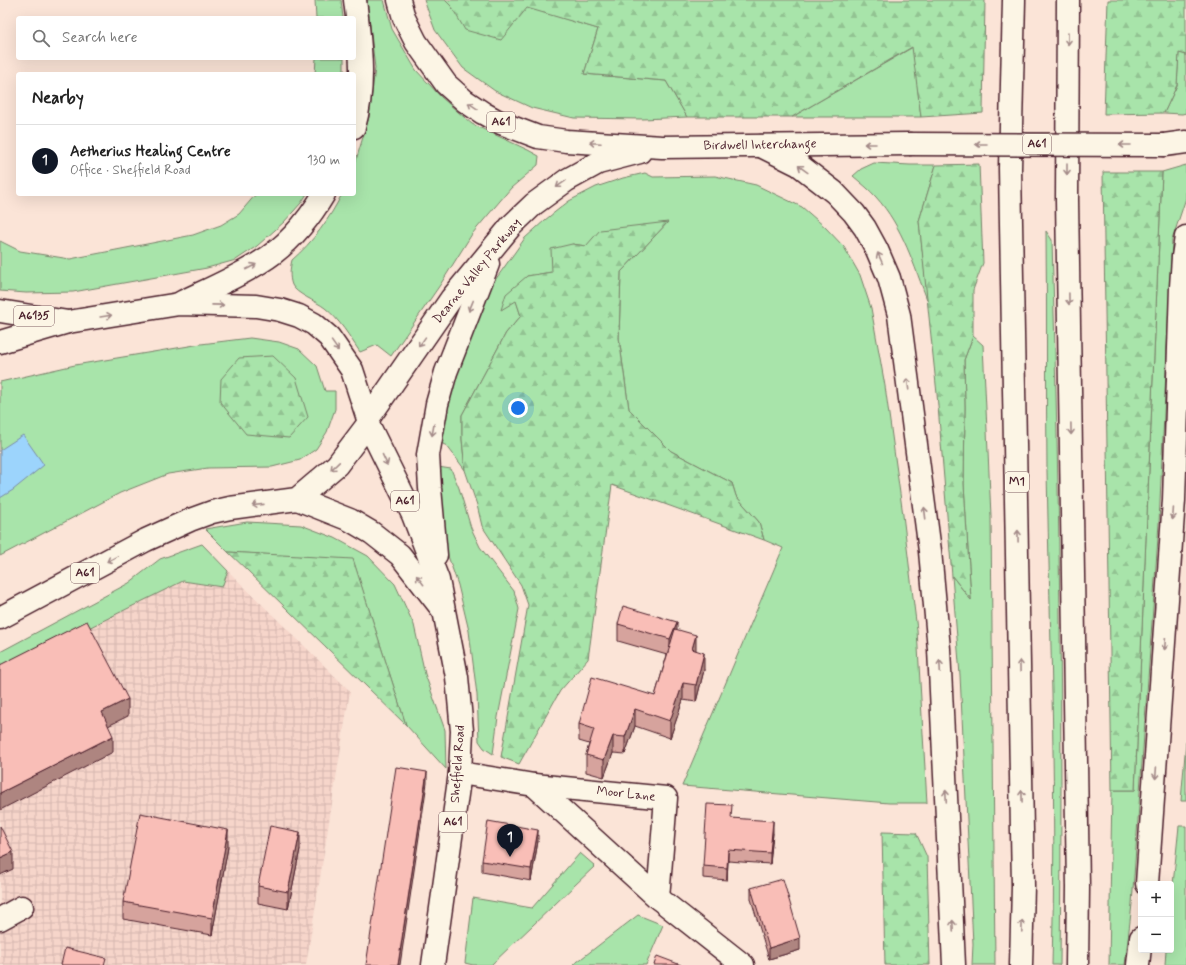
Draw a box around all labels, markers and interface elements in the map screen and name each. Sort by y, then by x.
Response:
search box [16,16,356,60]
icon: search [30,27,52,49]
text: Search here [62,28,138,48]
one-way arrow [1064,32,1072,45]
text: Nearby [32,87,84,109]
one-way arrow [467,102,478,110]
road number: A61 [487,112,515,132]
road number: A61 [1023,134,1051,154]
street label: Birdwell Interchange [703,136,817,156]
one-way arrow [589,139,602,147]
one-way arrow [864,140,877,148]
one-way arrow [975,140,988,148]
one-way arrow [1119,141,1132,149]
text: Aetherius Healing Centre [70,142,231,162]
text: 1 [42,152,48,169]
text: 130 m [307,152,340,169]
text: Office · Sheffield Road [70,162,191,179]
one-way arrow [1063,162,1071,175]
one-way arrow [798,165,809,173]
one-way arrow [556,180,567,188]
street label: Dearne Valley Parkway [429,215,525,327]
one-way arrow [876,252,883,264]
one-way arrow [245,263,257,271]
one-way arrow [1065,292,1073,305]
one-way arrow [467,300,475,312]
one-way arrow [211,301,224,309]
road number: A6135 [14,306,54,326]
one-way arrow [99,312,112,320]
one-way arrow [418,337,426,348]
one-way arrow [331,340,339,351]
one-way arrow [904,378,912,391]
your location [508,398,528,418]
one-way arrow [1067,422,1075,435]
one-way arrow [428,423,436,436]
one-way arrow [382,453,389,465]
one-way arrow [330,461,340,471]
road number: M1 [1005,472,1029,492]
road number: A61 [391,491,419,511]
one-way arrow [252,501,265,508]
one-way arrow [921,507,929,520]
one-way arrow [1170,507,1177,520]
one-way arrow [1014,530,1022,543]
one-way arrow [106,556,118,563]
road number: A61 [71,563,99,583]
one-way arrow [416,575,424,586]
one-way arrow [1161,637,1168,650]
one-way arrow [936,660,944,673]
one-way arrow [1016,660,1024,673]
street label: Sheffield Road [447,724,469,804]
one-way arrow [1152,766,1159,779]
street label: Moor Lane [596,782,656,806]
one-way arrow [943,790,950,803]
one-way arrow [1018,790,1026,803]
road number: A61 [439,812,467,832]
pin: 1 [497,824,523,857]
map controls [1138,881,1174,953]
button: + [1138,881,1174,917]
button: − [1138,917,1174,953]
one-way arrow [949,920,956,933]
one-way arrow [1018,920,1026,933]

